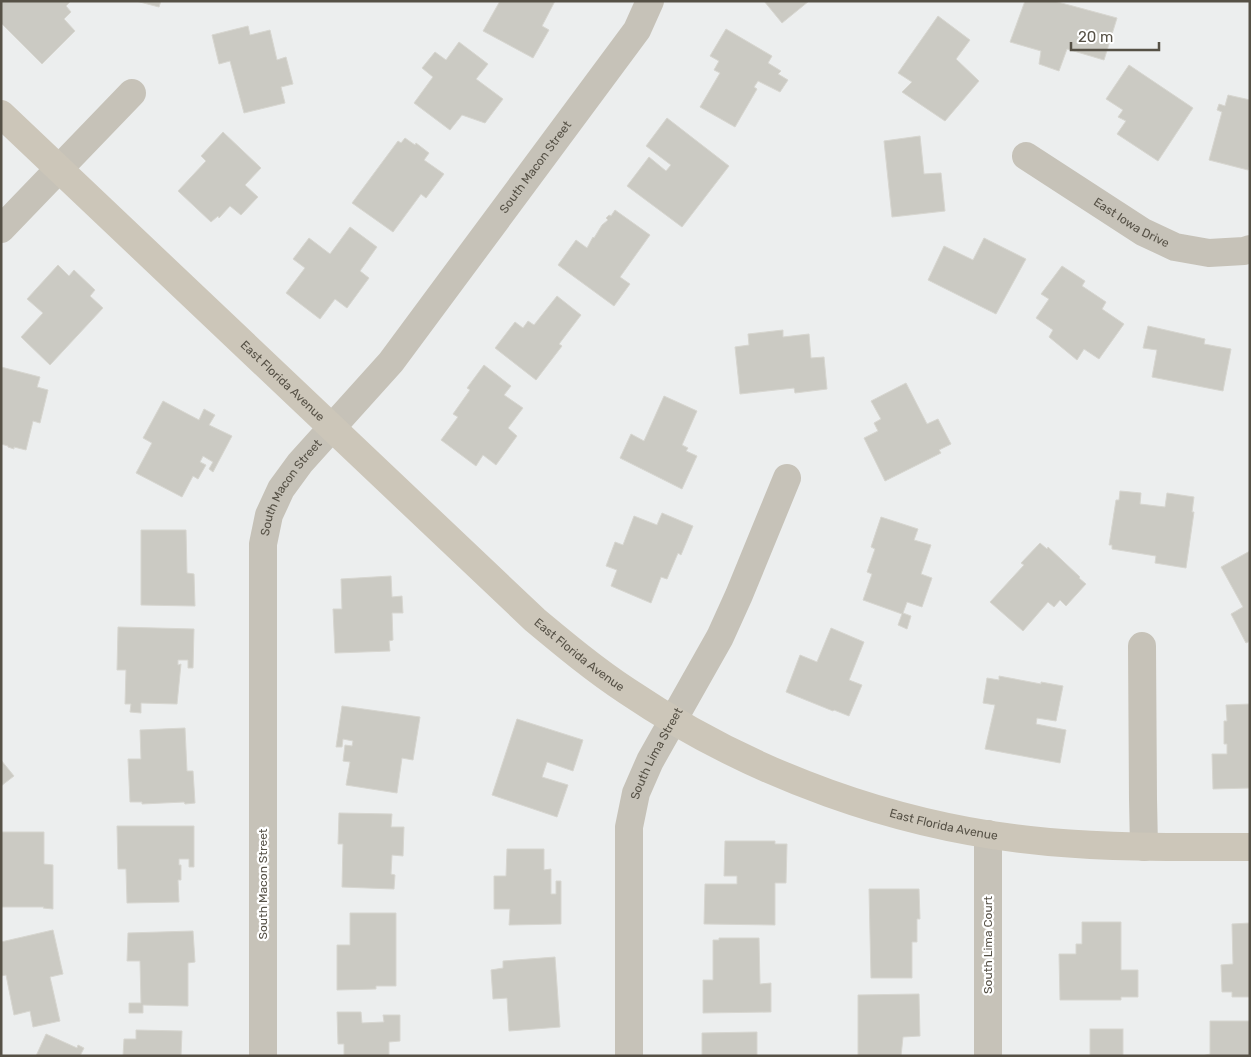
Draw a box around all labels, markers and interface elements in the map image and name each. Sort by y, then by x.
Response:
scale bar [1071,20,1158,52]
text: 20 m [1078,28,1113,46]
street label: South Macon Street [497,118,574,216]
street label: East Iowa Drive [1091,195,1172,250]
street label: East Florida Avenue [238,338,328,424]
street label: South Macon Street [258,436,325,537]
street label: East Florida Avenue [531,615,627,694]
street label: South Lima Street [628,705,686,801]
street label: East Florida Avenue [888,806,999,843]
street label: South Macon Street [256,828,270,940]
street label: South Lima Court [981,896,995,994]

